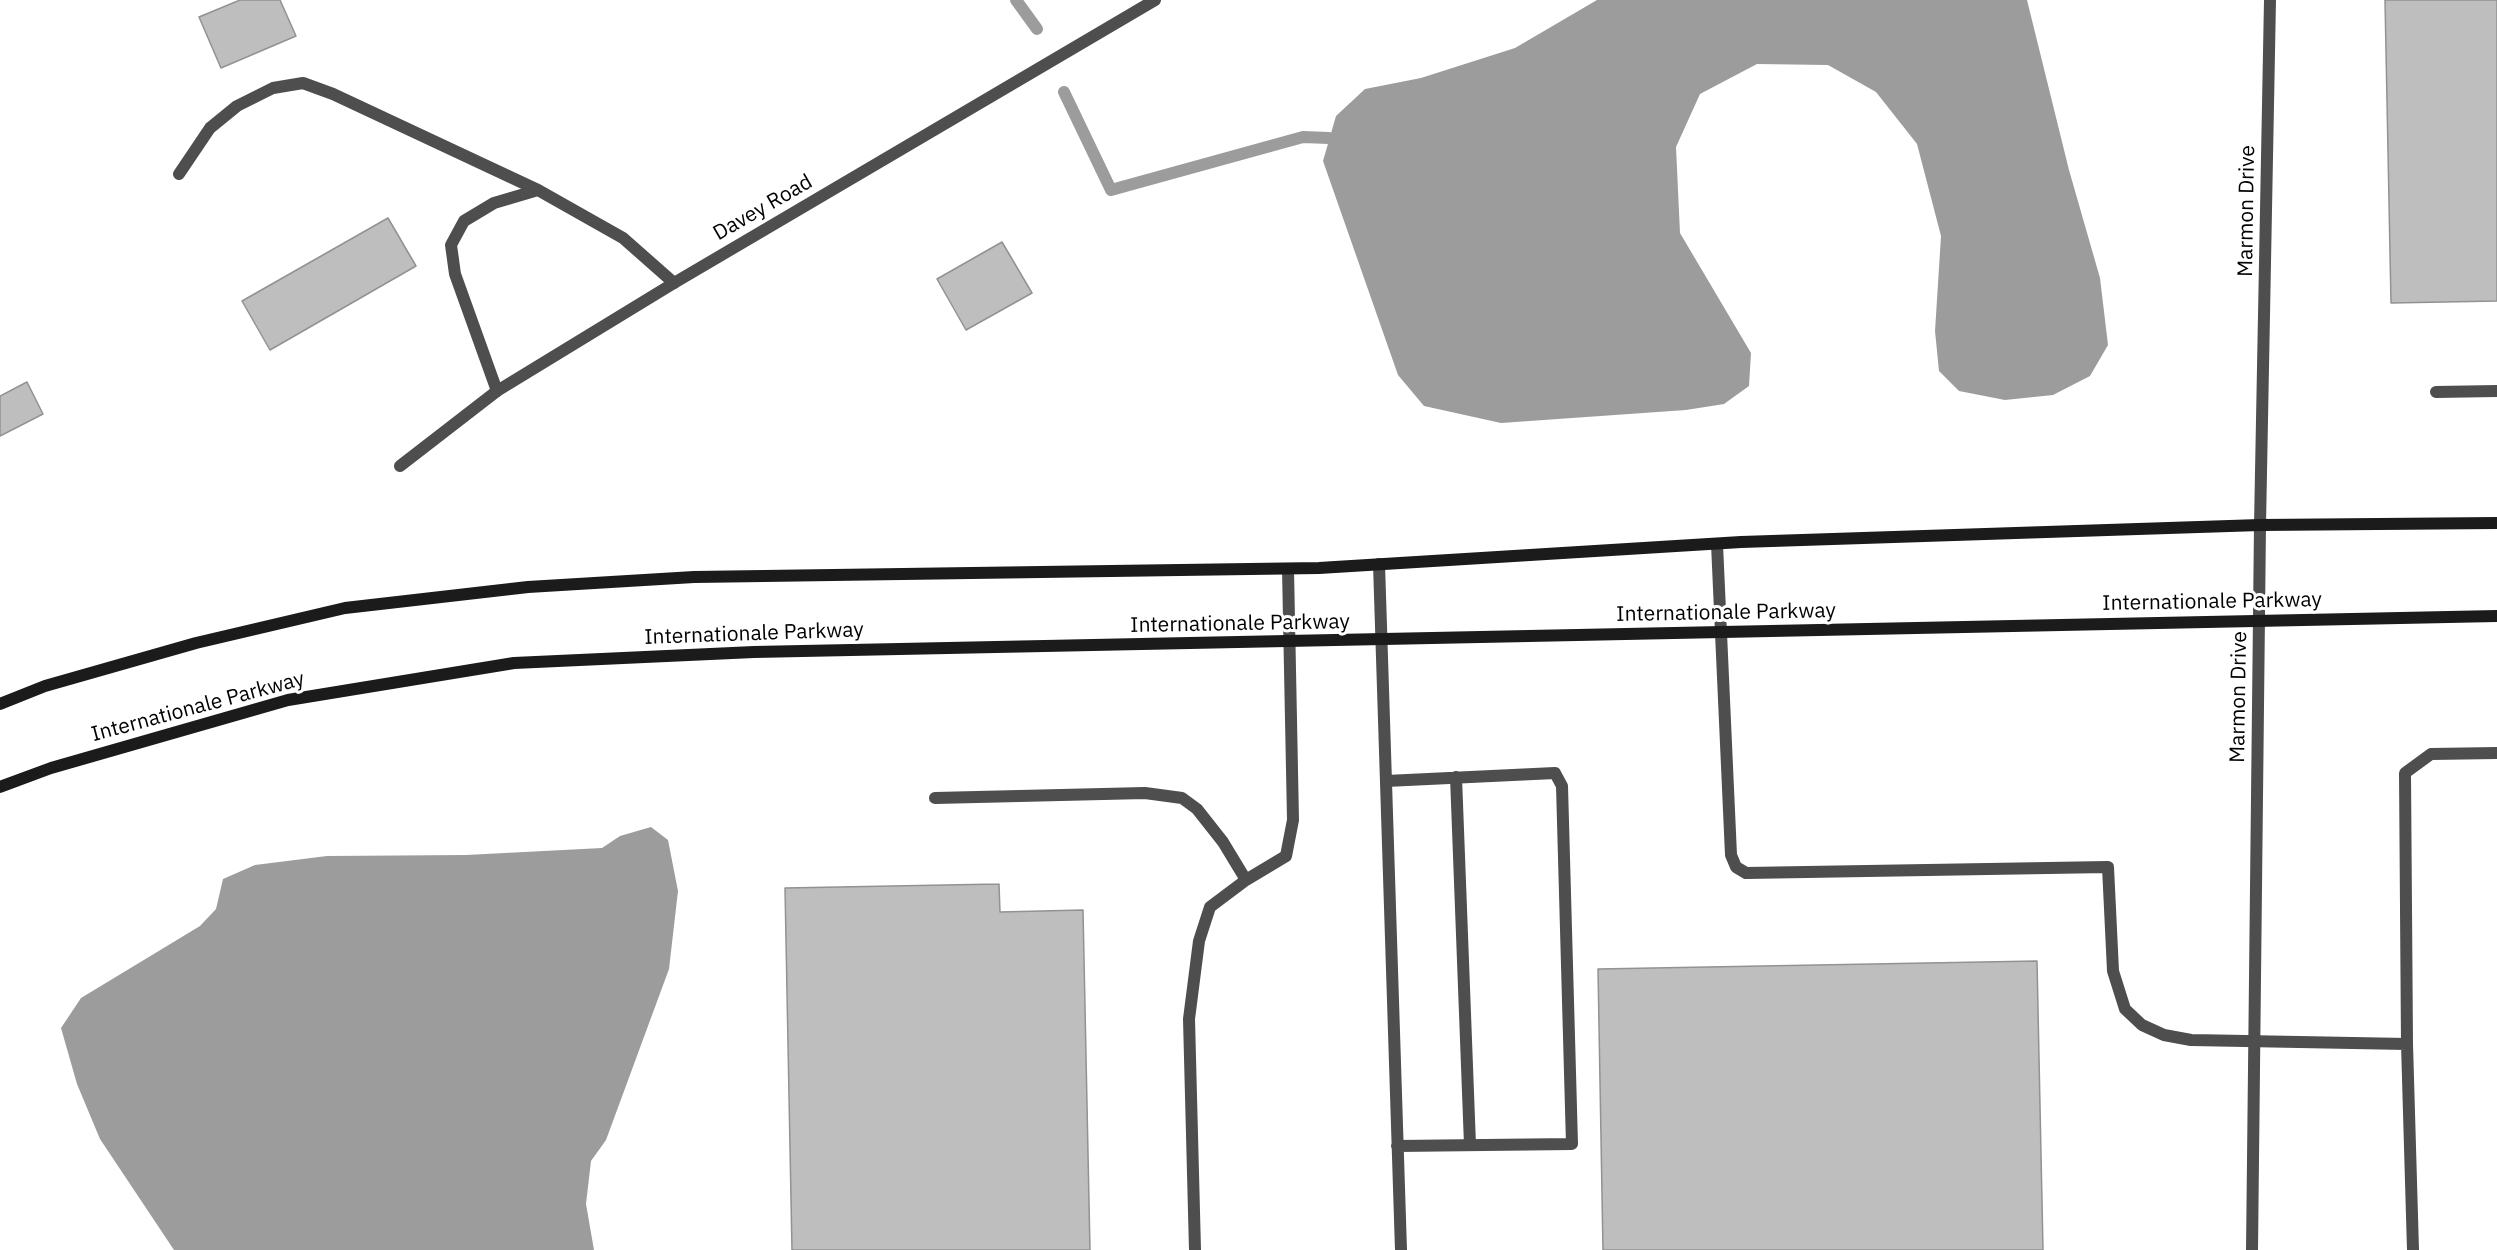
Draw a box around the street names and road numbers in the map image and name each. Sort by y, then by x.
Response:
street label: Marmon Drive [2233,145,2261,277]
street label: Davey Road [709,169,817,247]
street label: Internationale Parkway [2102,587,2322,617]
street label: Internationale Parkway [1616,598,1836,628]
street label: Internationale Parkway [1130,609,1350,639]
street label: Internationale Parkway [644,618,864,650]
street label: Marmon Drive [2225,631,2253,763]
street label: Internationale Parkway [89,666,307,748]

